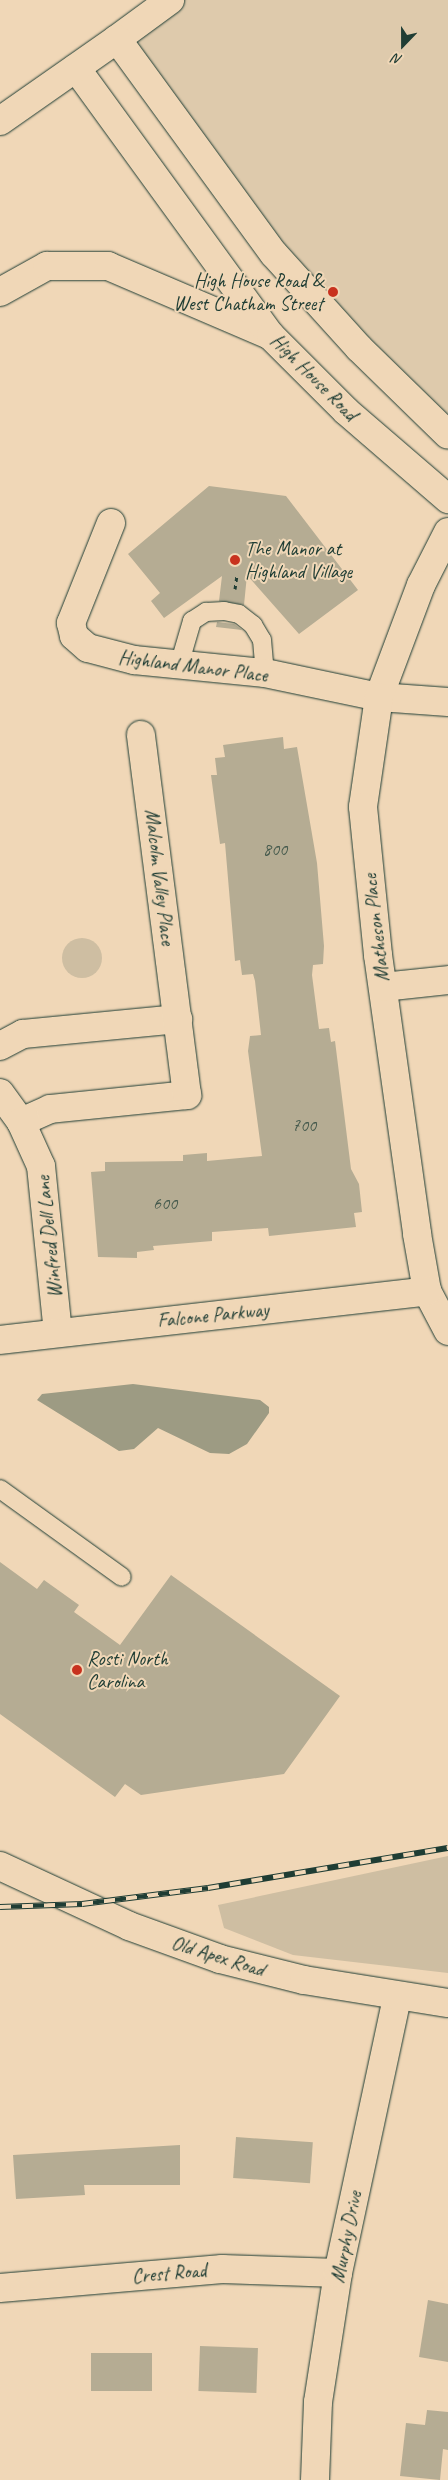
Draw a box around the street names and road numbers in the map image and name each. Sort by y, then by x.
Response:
street label: High House Road [265,328,363,426]
street label: Highland Manor Place [117,645,269,687]
street label: Malcolm Valley Place [140,807,180,947]
street label: Matheson Place [357,873,395,983]
street label: Winfred Dell Lane [31,1175,67,1299]
street label: Falcone Parkway [156,1297,270,1333]
street label: Old Apex Road [169,1931,267,1981]
street label: Murphy Drive [325,2189,367,2285]
street label: Crest Road [131,2258,207,2288]

